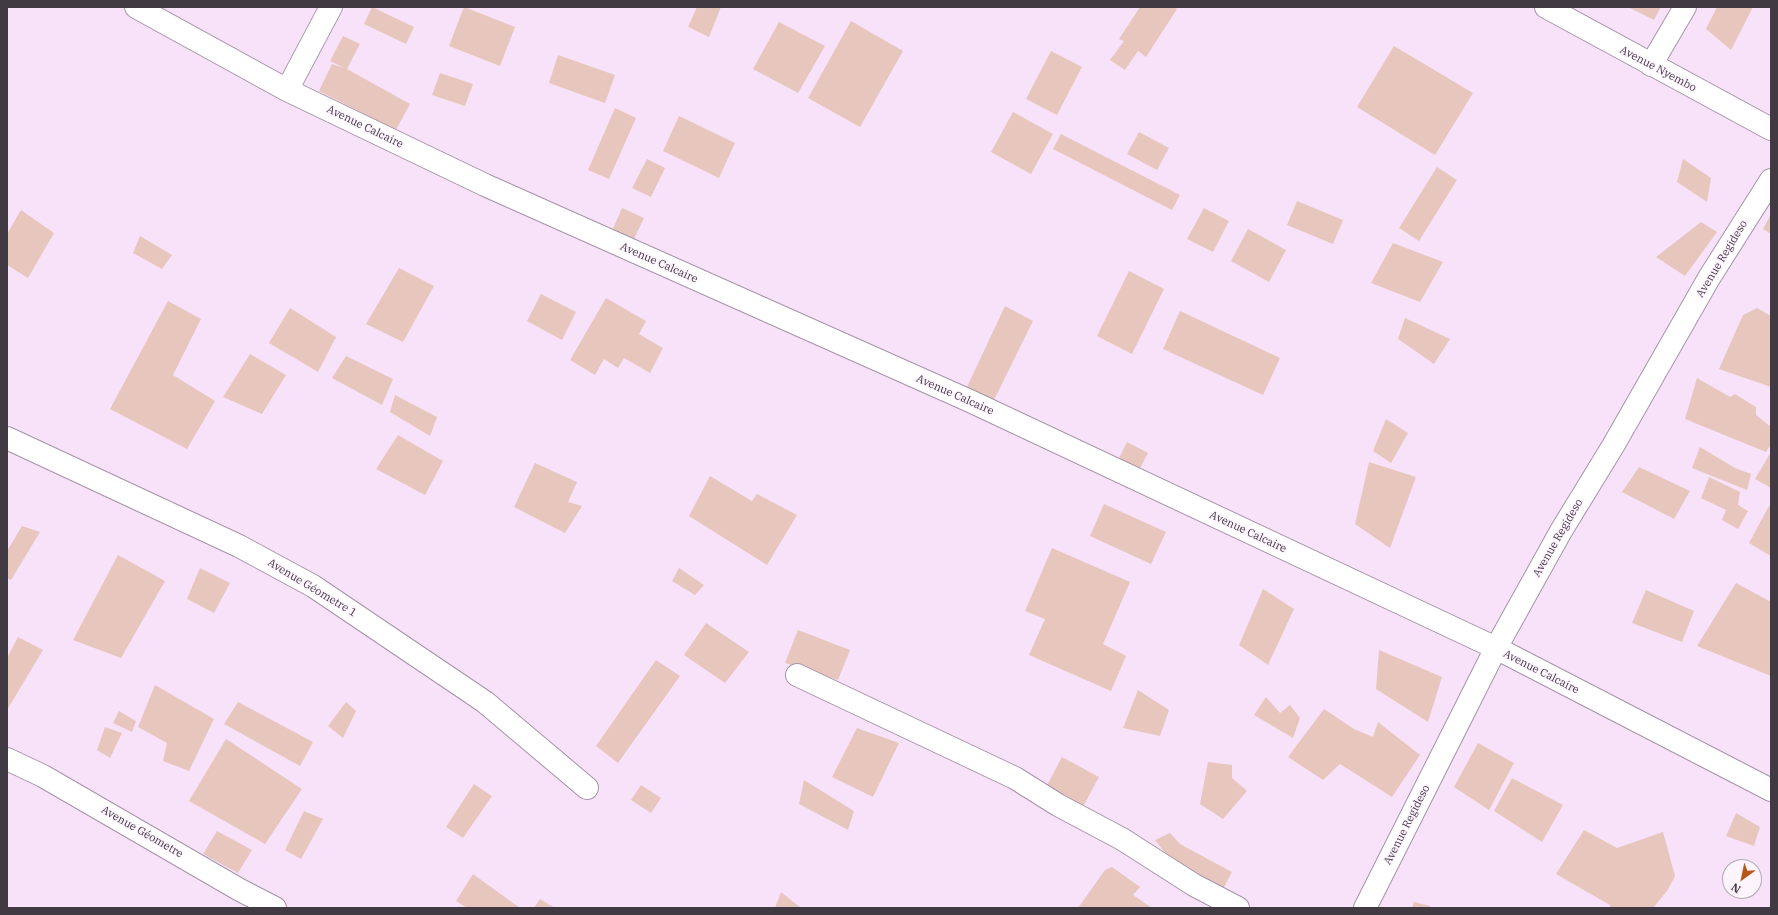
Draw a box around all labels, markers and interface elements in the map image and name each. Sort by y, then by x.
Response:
street label: Avenue Nyembo [1617,43,1699,95]
street label: Avenue Calcaire [325,103,405,151]
street label: Avenue Regideso [1694,218,1750,300]
street label: Avenue Calcaire [618,240,700,286]
street label: Avenue Calcaire [914,372,996,418]
street label: Avenue Regideso [1530,497,1586,579]
street label: Avenue Calcaire [1207,508,1289,556]
street label: Avenue Géometre 1 [265,556,359,620]
street label: Avenue Calcaire [1501,647,1581,697]
street label: Avenue Regideso [1381,783,1433,867]
street label: Avenue Géometre [99,803,185,861]
north arrow [1722,859,1762,899]
text: N [1729,880,1743,896]

